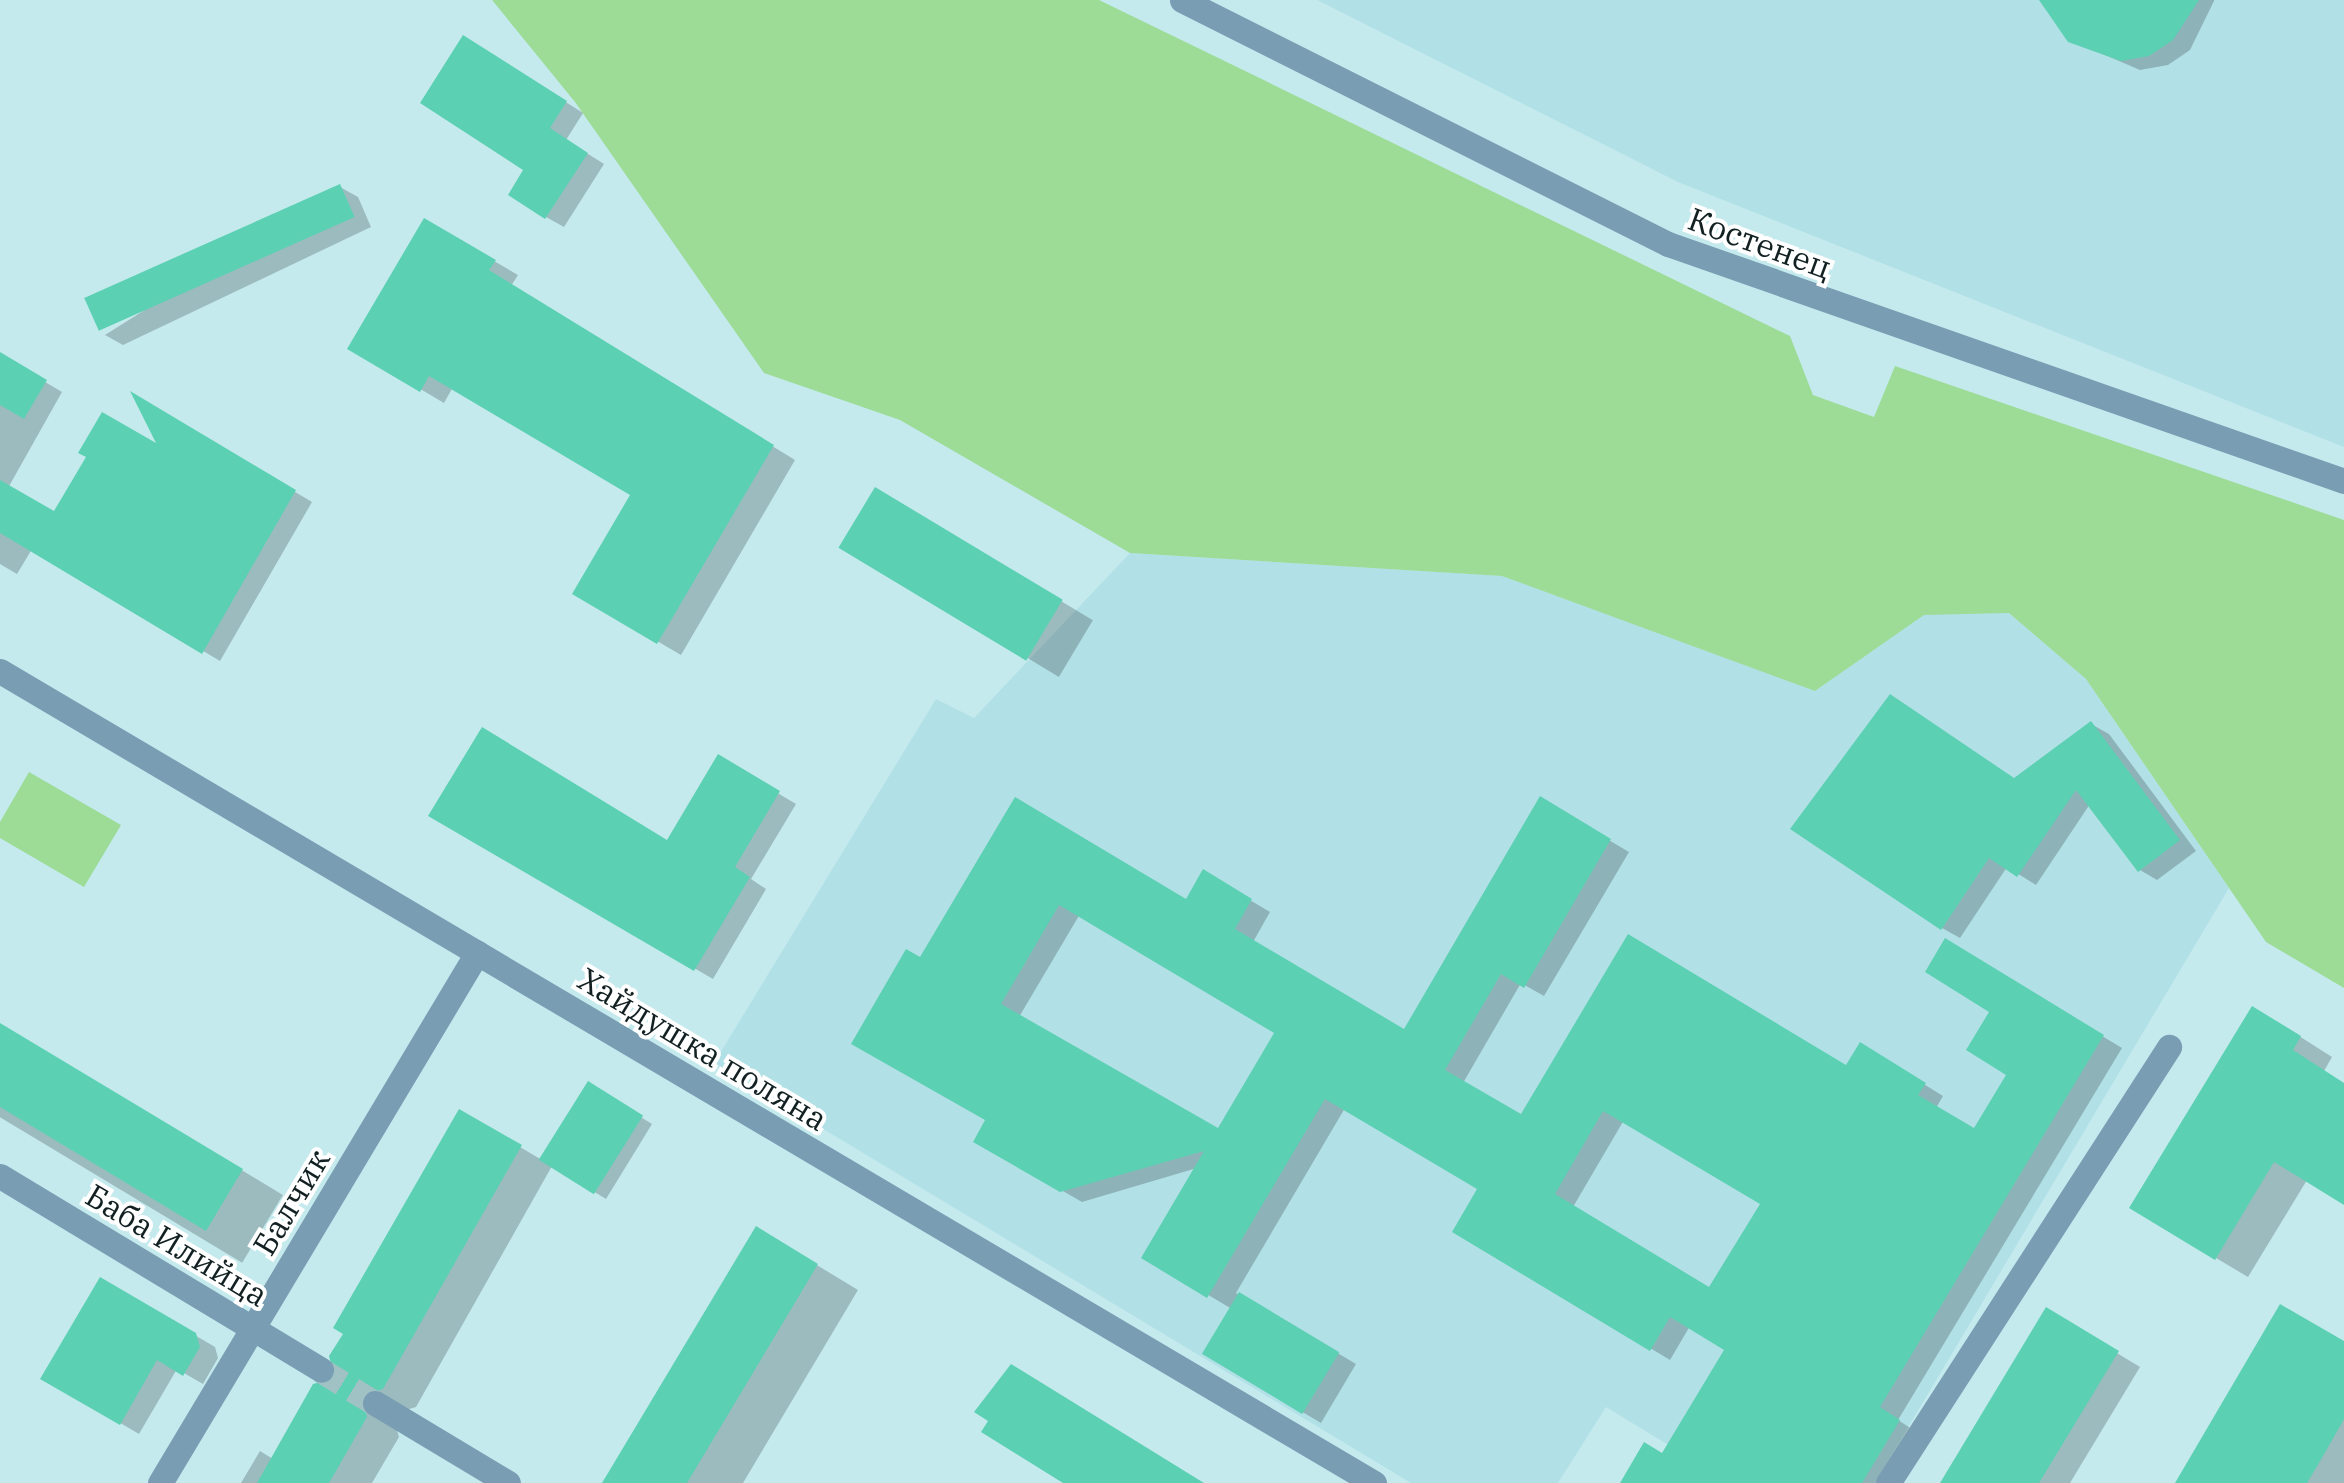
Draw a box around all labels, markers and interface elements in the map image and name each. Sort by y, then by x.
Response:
street label: Костенец [1683,199,1837,287]
street label: Хайдушка поляна [572,960,834,1138]
street label: Балчик [245,1142,337,1262]
street label: Баба Илийца [79,1176,275,1314]

